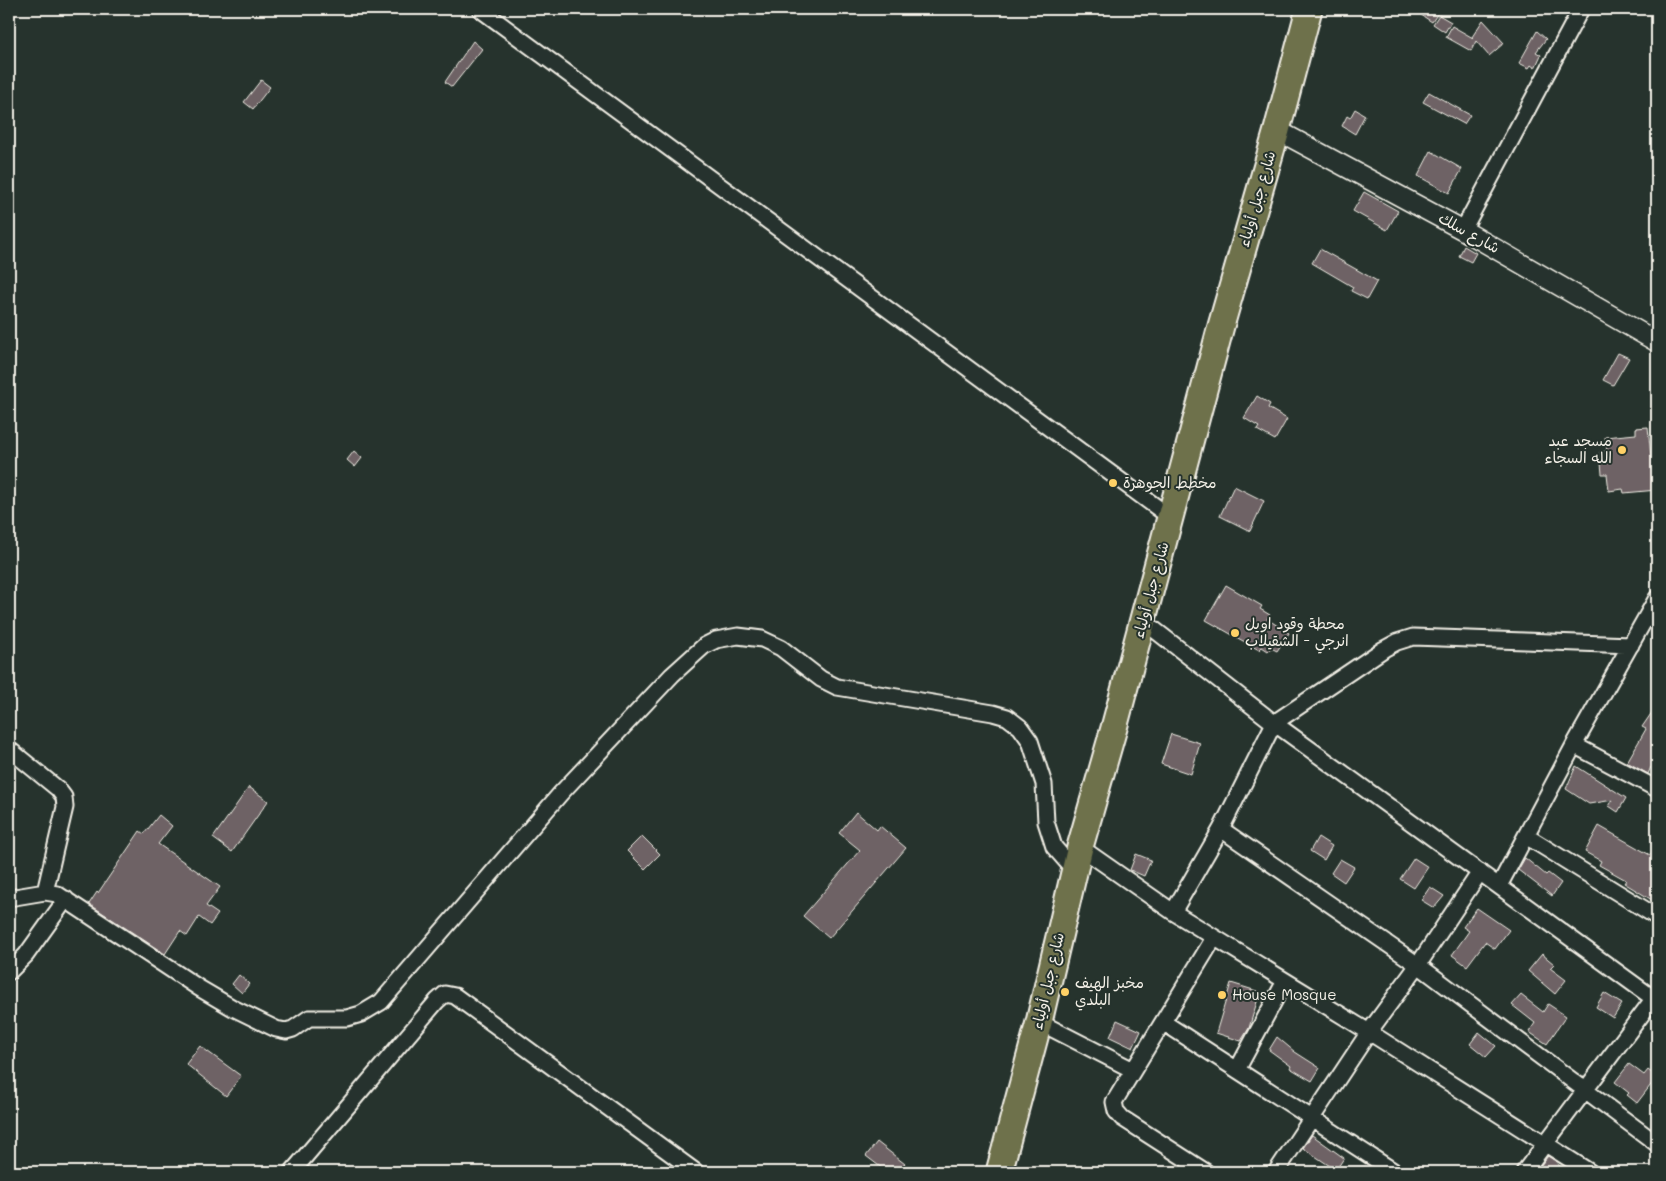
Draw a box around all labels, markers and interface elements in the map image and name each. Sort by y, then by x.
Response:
street label: شارع جبل أولياء [1233,148,1280,249]
street label: شارع سلك [1435,207,1504,258]
place label: مسجد عبد الله السجاء [1545,430,1612,467]
marker: مسجد عبد الله السجاء [1616,444,1628,456]
place label: مخطط الجوهرة [1123,472,1217,492]
marker: مخطط الجوهرة [1107,477,1119,489]
street label: شارع جبل أولياء [1128,539,1173,640]
place label: محطة وقود اويل انرجي - الشقيلاب [1245,613,1349,654]
marker: محطة وقود اويل انرجي - الشقيلاب [1229,627,1241,639]
street label: شارع جبل أولياء [1026,930,1069,1032]
place label: مخبز الهيف البلدي [1075,972,1144,1011]
place label: House Mosque [1232,984,1336,1004]
marker: مخبز الهيف البلدي [1059,986,1071,998]
marker: House Mosque [1216,989,1228,1001]

